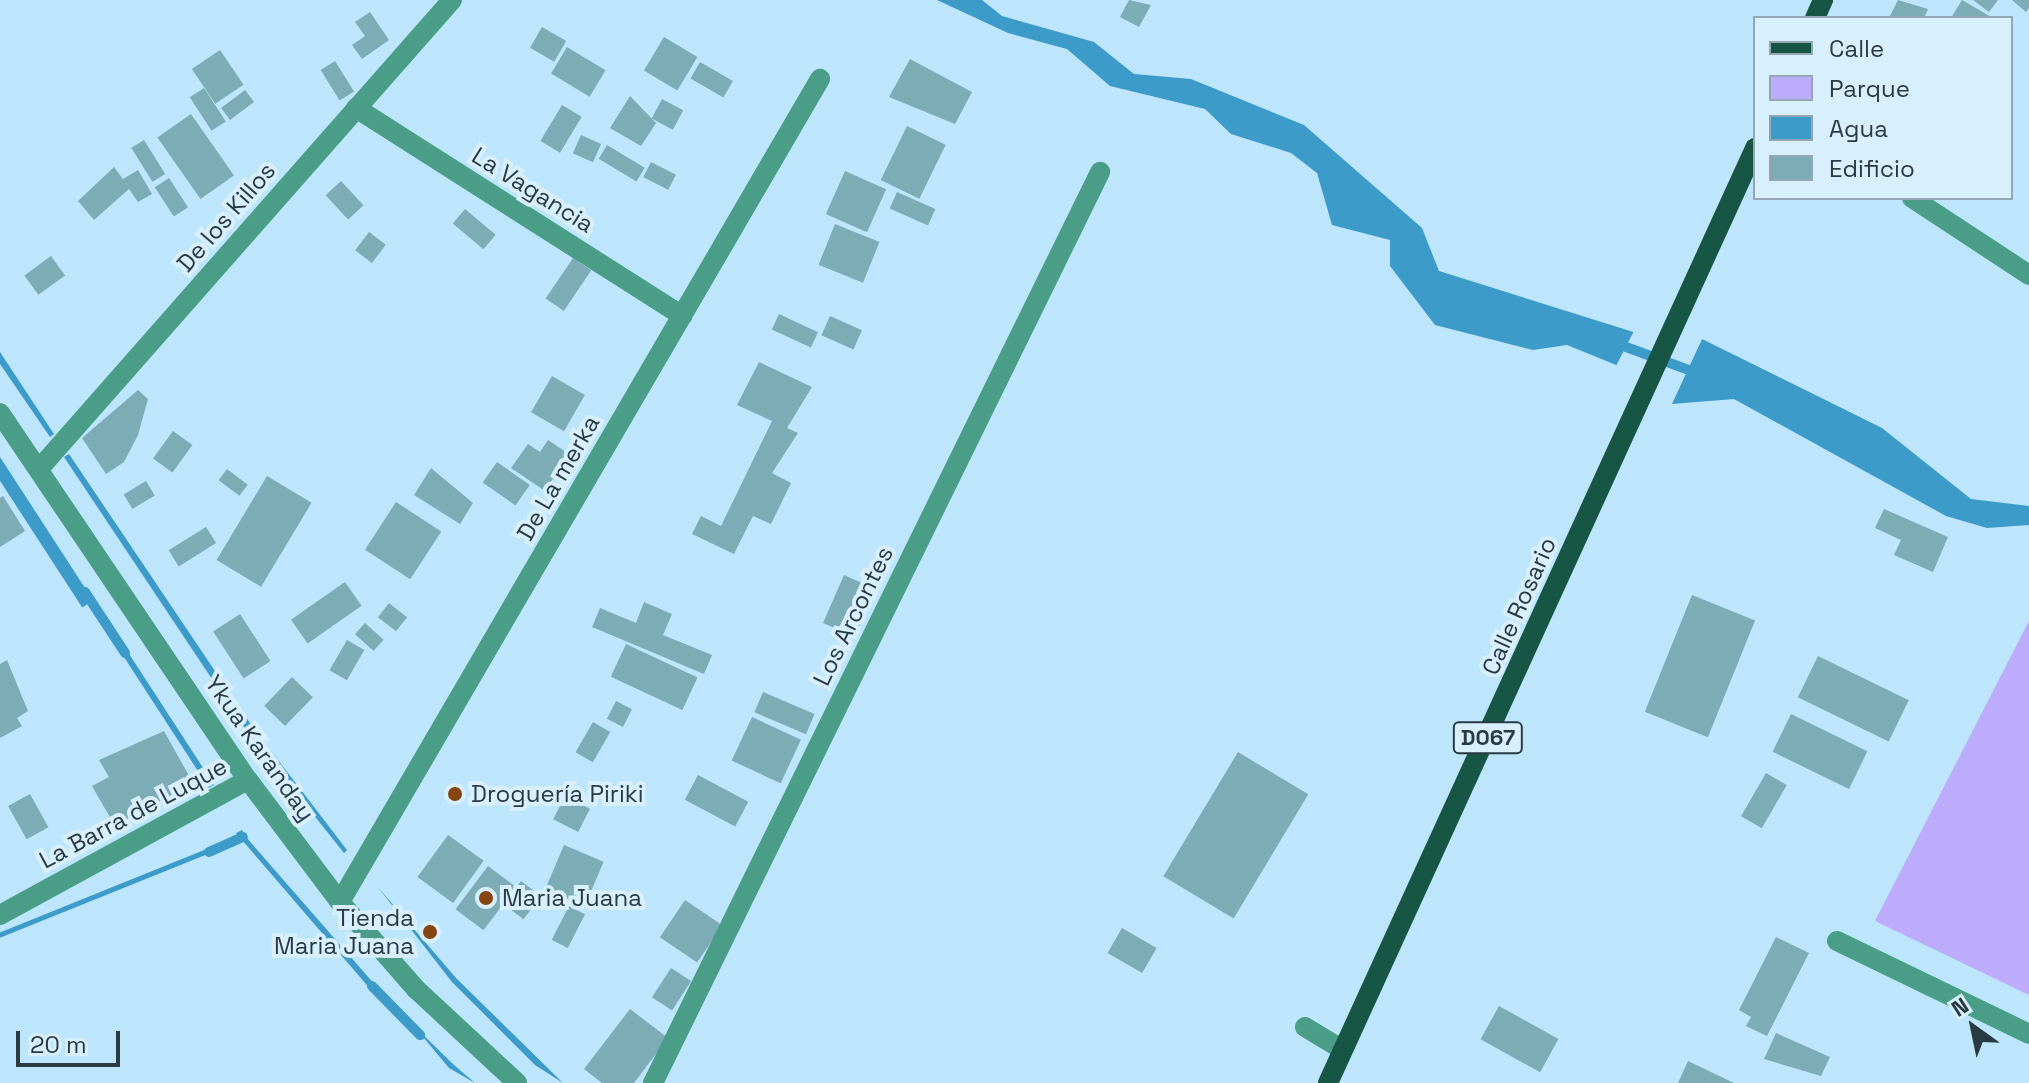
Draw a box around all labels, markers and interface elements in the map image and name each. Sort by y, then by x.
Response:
legend [1753,16,2013,200]
text: Calle [1829,33,1884,64]
text: Parque [1829,73,1910,104]
text: Agua [1829,113,1888,144]
street label: La Vagancia [467,141,599,239]
text: Edificio [1829,153,1915,184]
street label: De los Killos [171,156,281,278]
street label: De La merka [511,410,605,546]
street label: Calle Rosario [1476,533,1562,679]
street label: Los Arcontes [807,542,899,690]
street label: Ykua Karanday [199,670,321,826]
road number: D067 [1452,720,1524,756]
street label: La Barra de Luque [34,751,232,875]
place label: Droguería Piriki [471,780,644,808]
marker: Droguería Piriki [446,785,464,803]
place label: Maria Juana [502,884,642,912]
marker: Maria Juana [477,889,495,907]
place label: Tienda Maria Juana [274,904,414,960]
marker: Tienda Maria Juana [421,923,439,941]
north arrow [1933,987,2013,1067]
text: N [1946,991,1974,1023]
scale bar [20,1015,124,1065]
text: 20 m [30,1029,87,1060]

